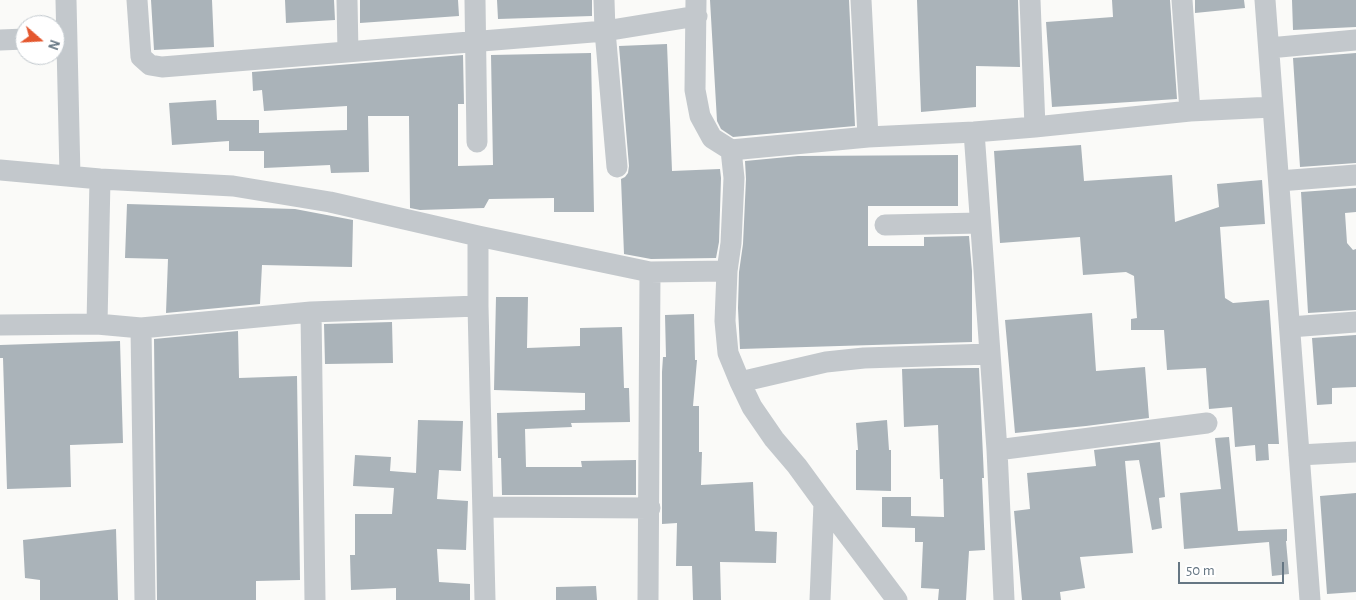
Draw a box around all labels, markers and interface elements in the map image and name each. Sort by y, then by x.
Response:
north arrow [15,15,65,65]
text: N [45,38,61,51]
scale bar [1181,552,1287,584]
text: 50 m [1186,563,1215,578]

